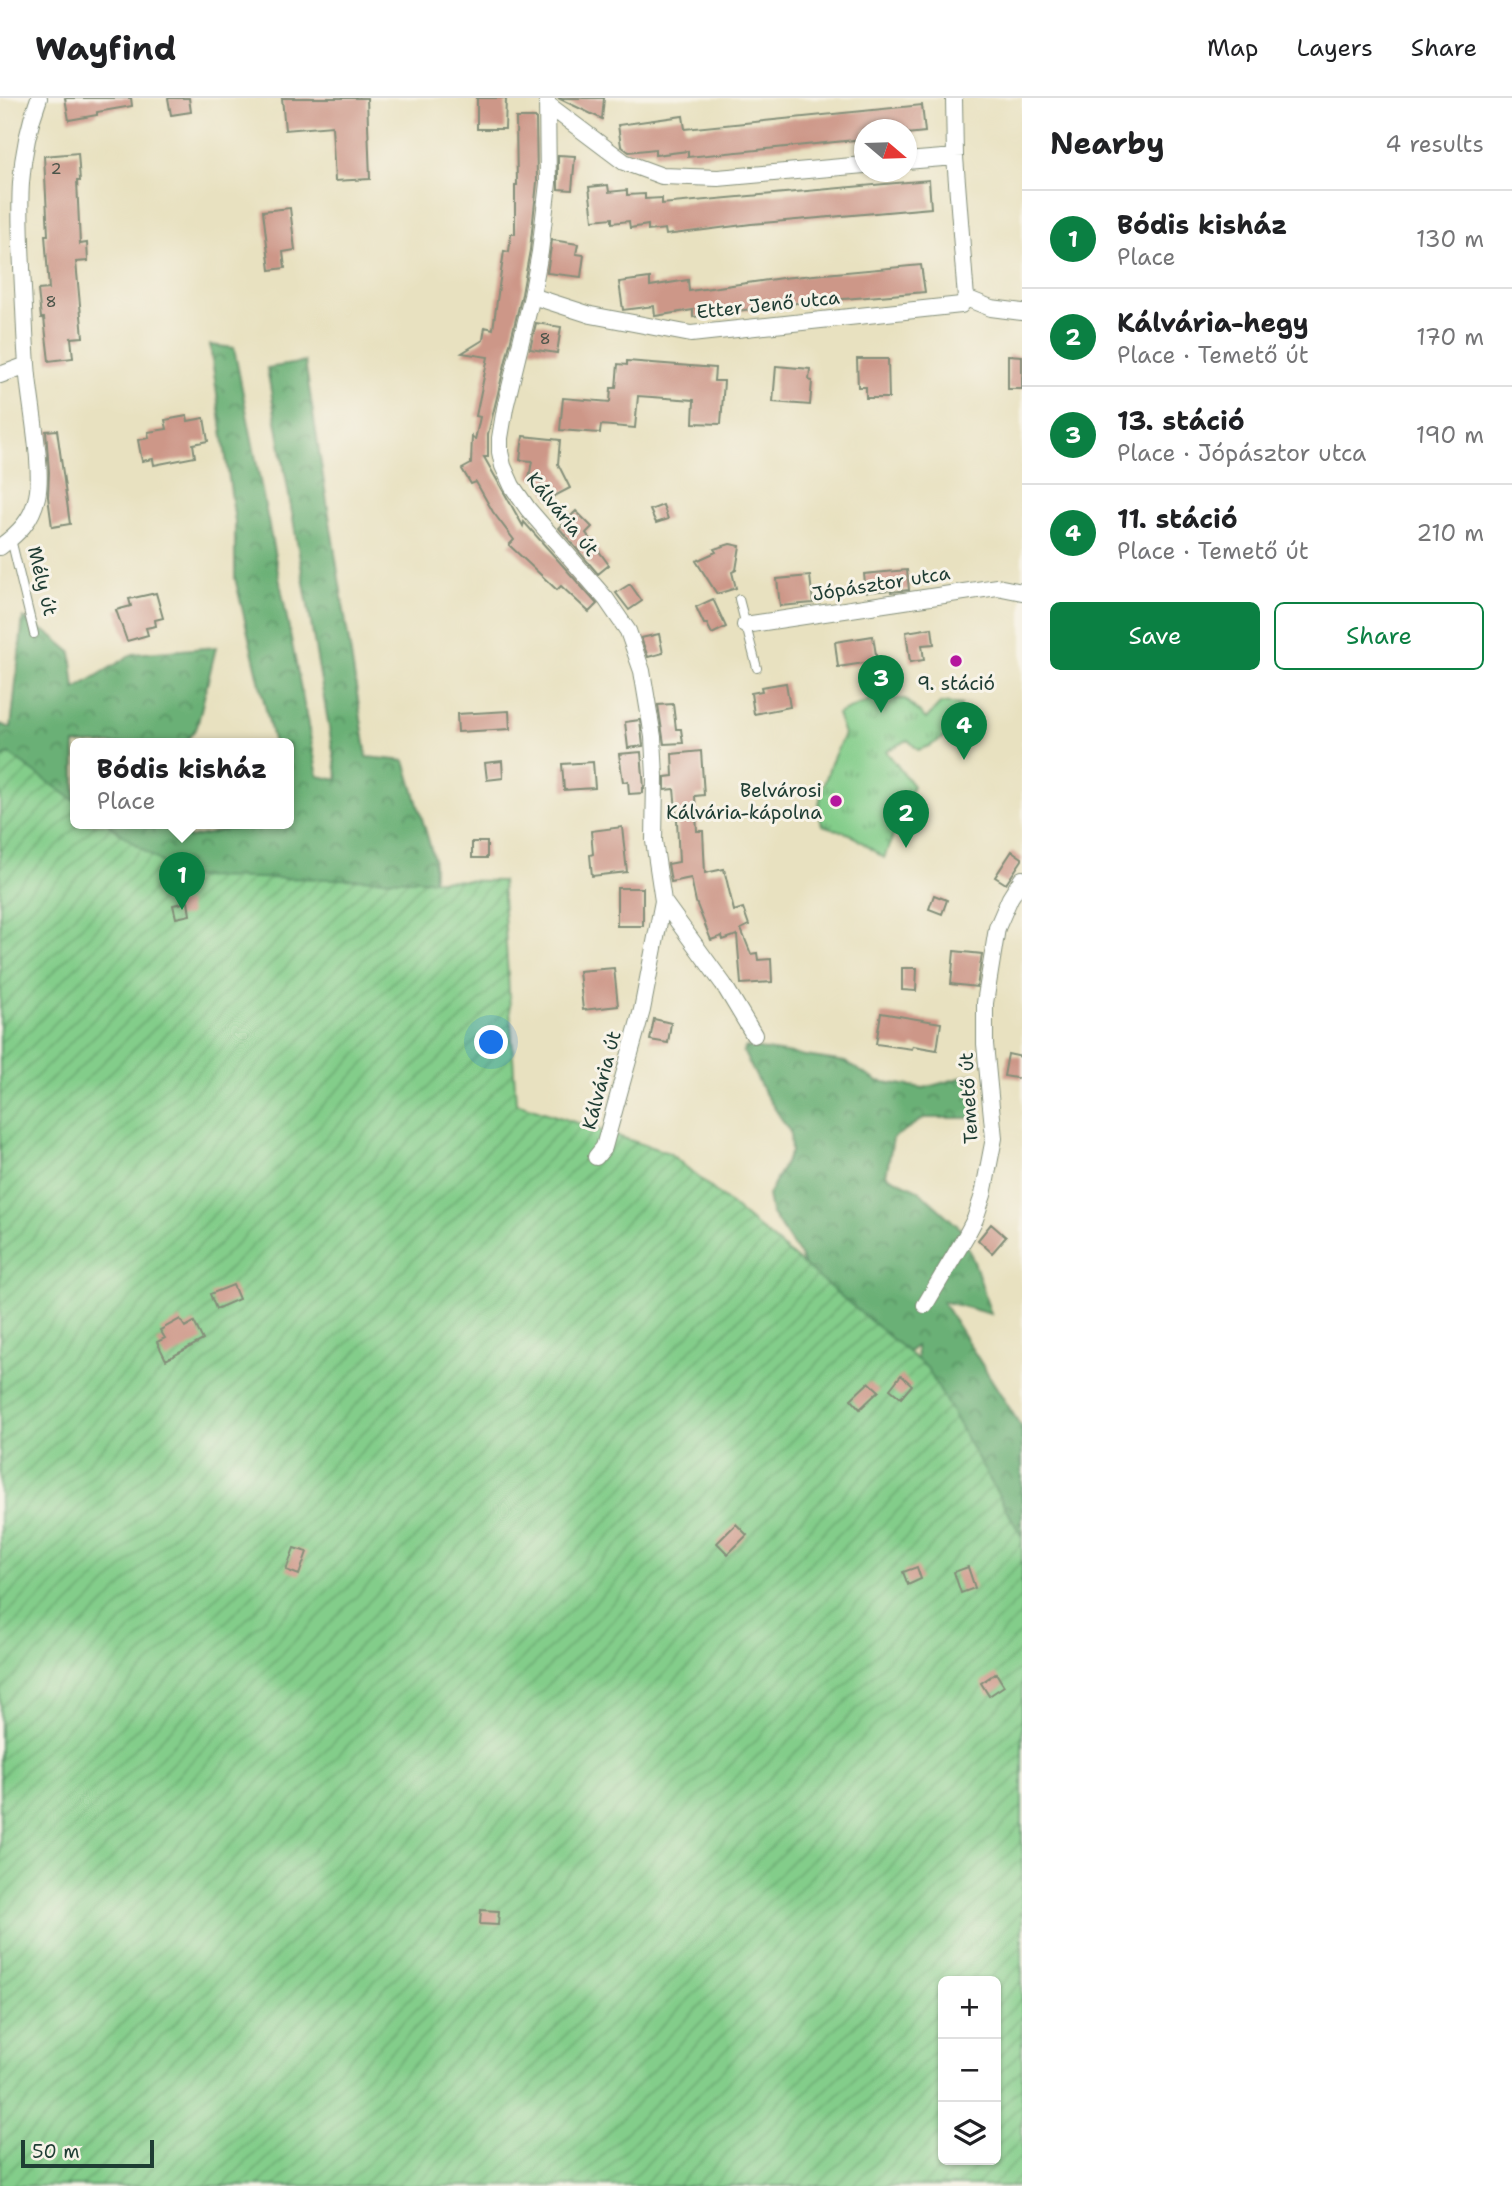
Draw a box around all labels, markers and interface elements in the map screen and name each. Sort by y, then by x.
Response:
text: Wayfind [35,26,176,71]
text: Map [1207,32,1258,64]
text: Layers [1296,32,1373,64]
text: Share [1411,32,1477,64]
north arrow [854,119,917,182]
text: Nearby [1050,123,1165,164]
text: 4 results [1385,129,1484,159]
house number: 2 [50,158,62,179]
text: Bódis kisház [1117,207,1287,242]
text: 1 [1068,224,1078,254]
text: 130 m [1416,224,1484,254]
text: Place [1117,242,1176,272]
street label: Etter Jenő utca [695,285,841,324]
house number: 8 [45,291,57,312]
text: Kálvária-hegy [1117,305,1309,340]
text: 2 [1065,322,1081,352]
text: 170 m [1416,322,1484,352]
house number: 8 [539,328,551,349]
text: Place · Temető út [1117,340,1309,370]
text: 13. stáció [1117,403,1245,438]
text: 3 [1065,420,1081,450]
text: 190 m [1416,420,1484,450]
text: Place · Jópásztor utca [1117,438,1366,468]
street label: Kálvária út [521,467,604,562]
text: 11. stáció [1117,501,1238,536]
text: 4 [1065,518,1081,548]
text: 210 m [1416,518,1484,548]
text: Place · Temető út [1117,536,1309,566]
street label: Mély út [22,544,63,618]
street label: Jópásztor utca [810,560,952,607]
button: Save [1050,602,1260,670]
button: Share [1274,602,1484,670]
marker: 9. stáció [948,653,964,669]
pin: 3 [858,655,904,713]
place label: 9. stáció [917,671,995,696]
pin: 4 [941,702,987,760]
popup [70,738,294,829]
text: Bódis kisház [97,751,267,786]
place label: Belvárosi Kálvária-kápolna [666,778,822,825]
text: Place [97,786,155,816]
pin: 2 [883,790,929,848]
marker: Belvárosi Kálvária-kápolna [828,793,844,809]
pin: 1 [159,852,205,910]
your location [474,1025,508,1059]
street label: Kálvária út [576,1028,627,1132]
street label: Temető út [954,1052,983,1144]
map controls [938,1976,1001,2165]
button: + [938,1976,1001,2039]
button: − [938,2039,1001,2102]
button: layers [938,2102,1001,2165]
scale bar [21,2137,154,2169]
text: 50 m [32,2139,80,2164]

